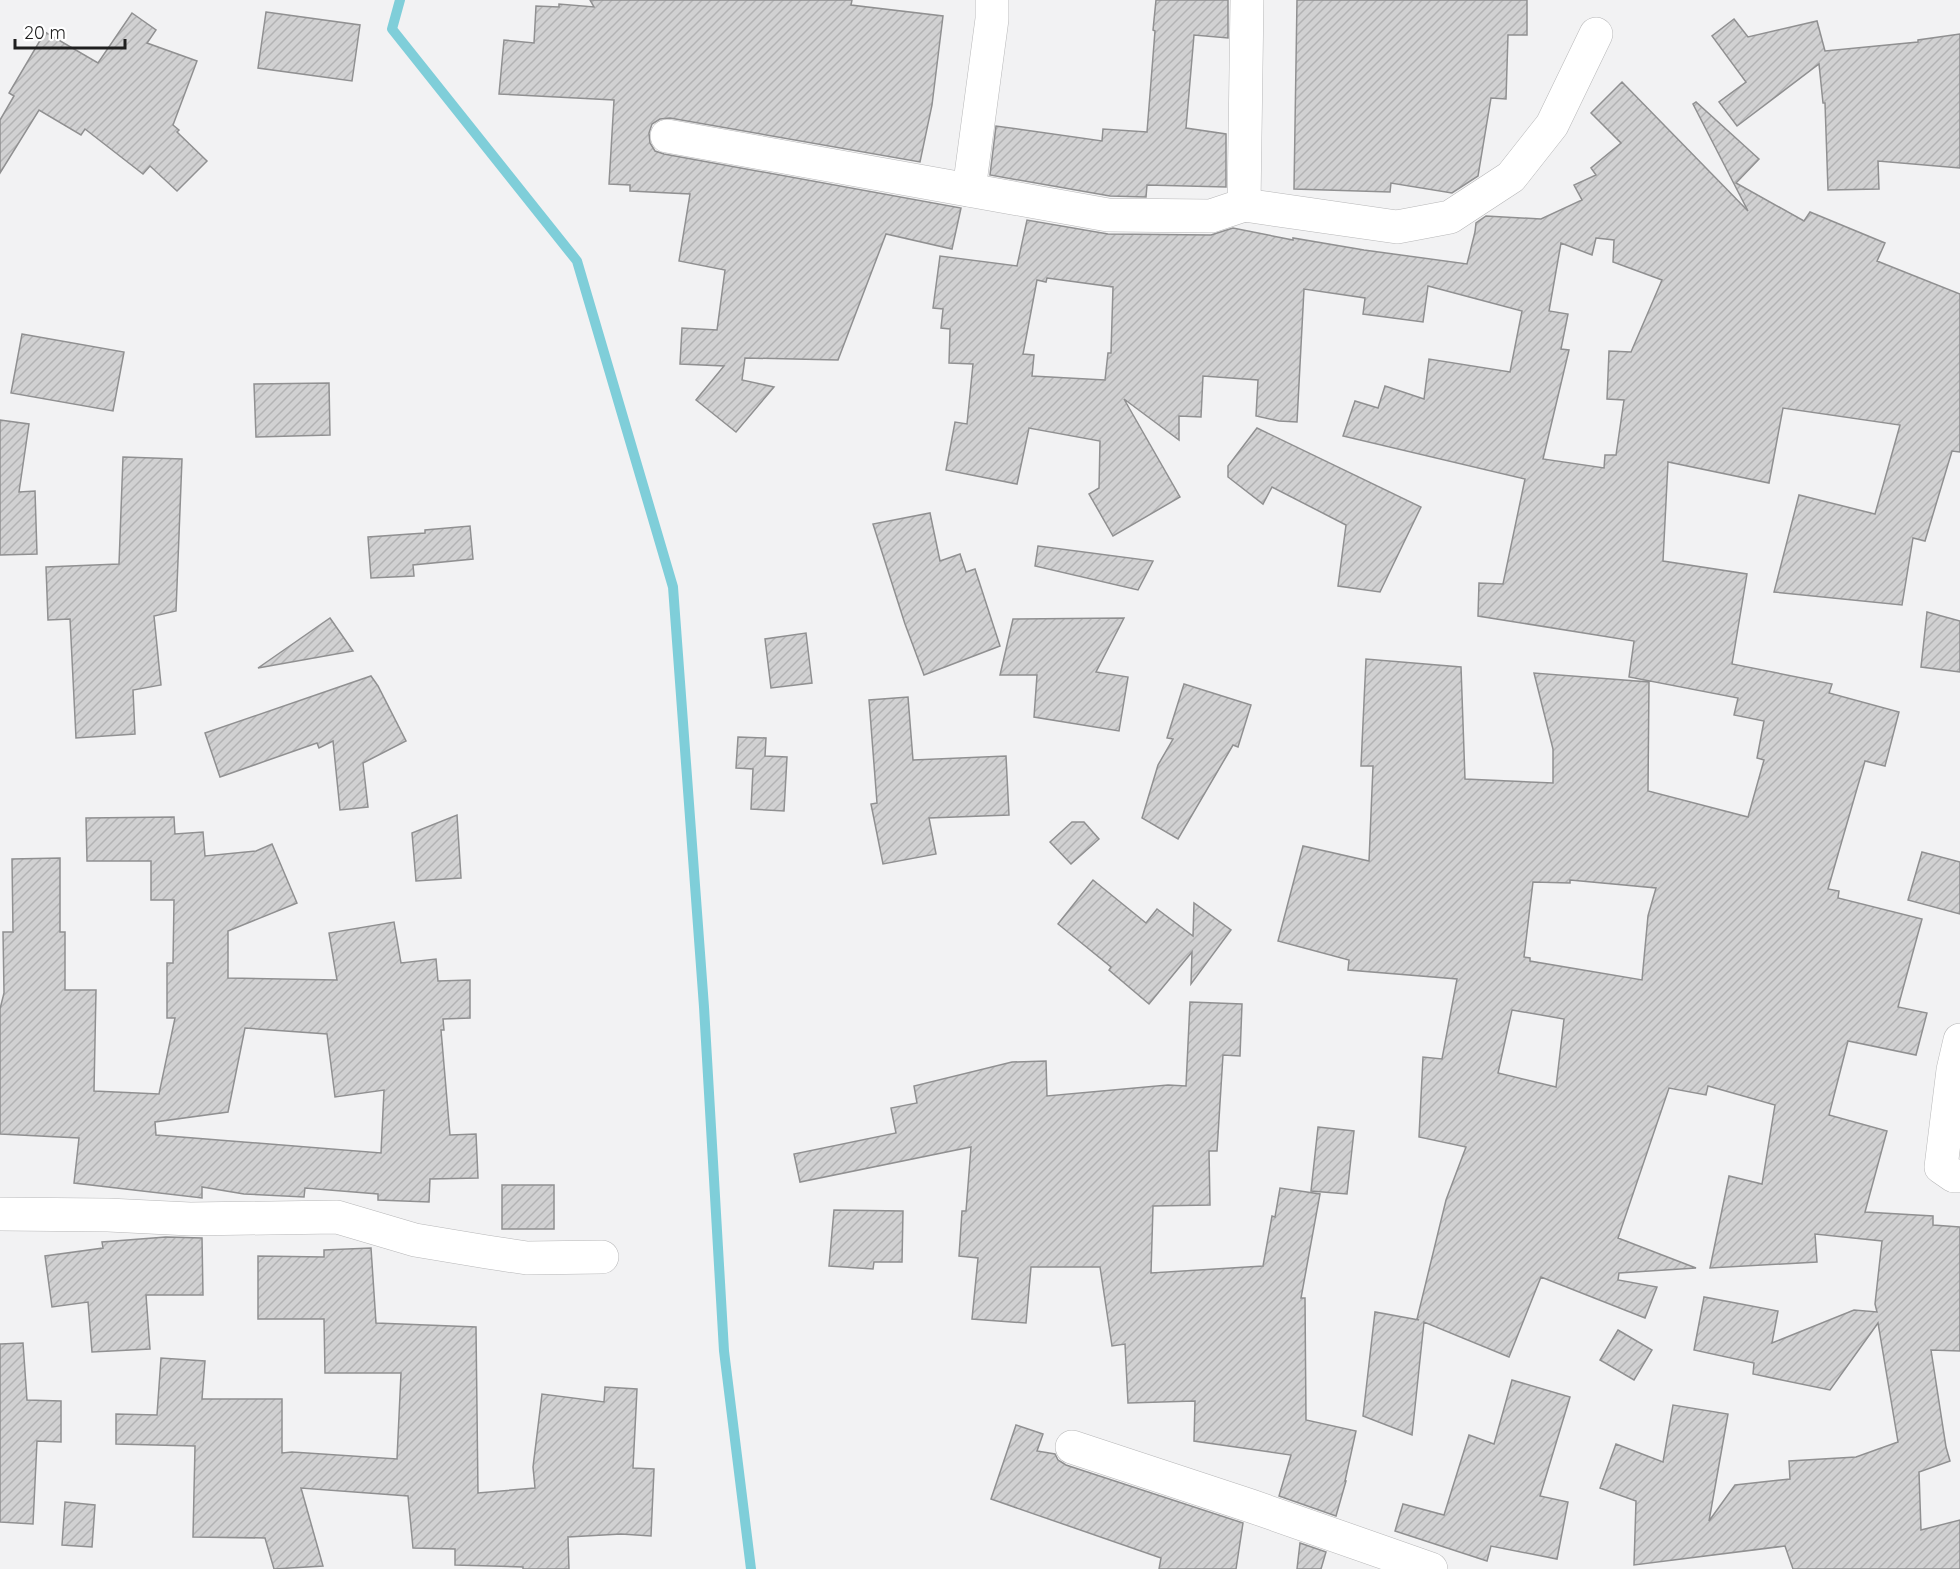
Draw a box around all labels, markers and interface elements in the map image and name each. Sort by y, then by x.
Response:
scale bar [15,12,124,50]
text: 20 m [24,21,66,44]

